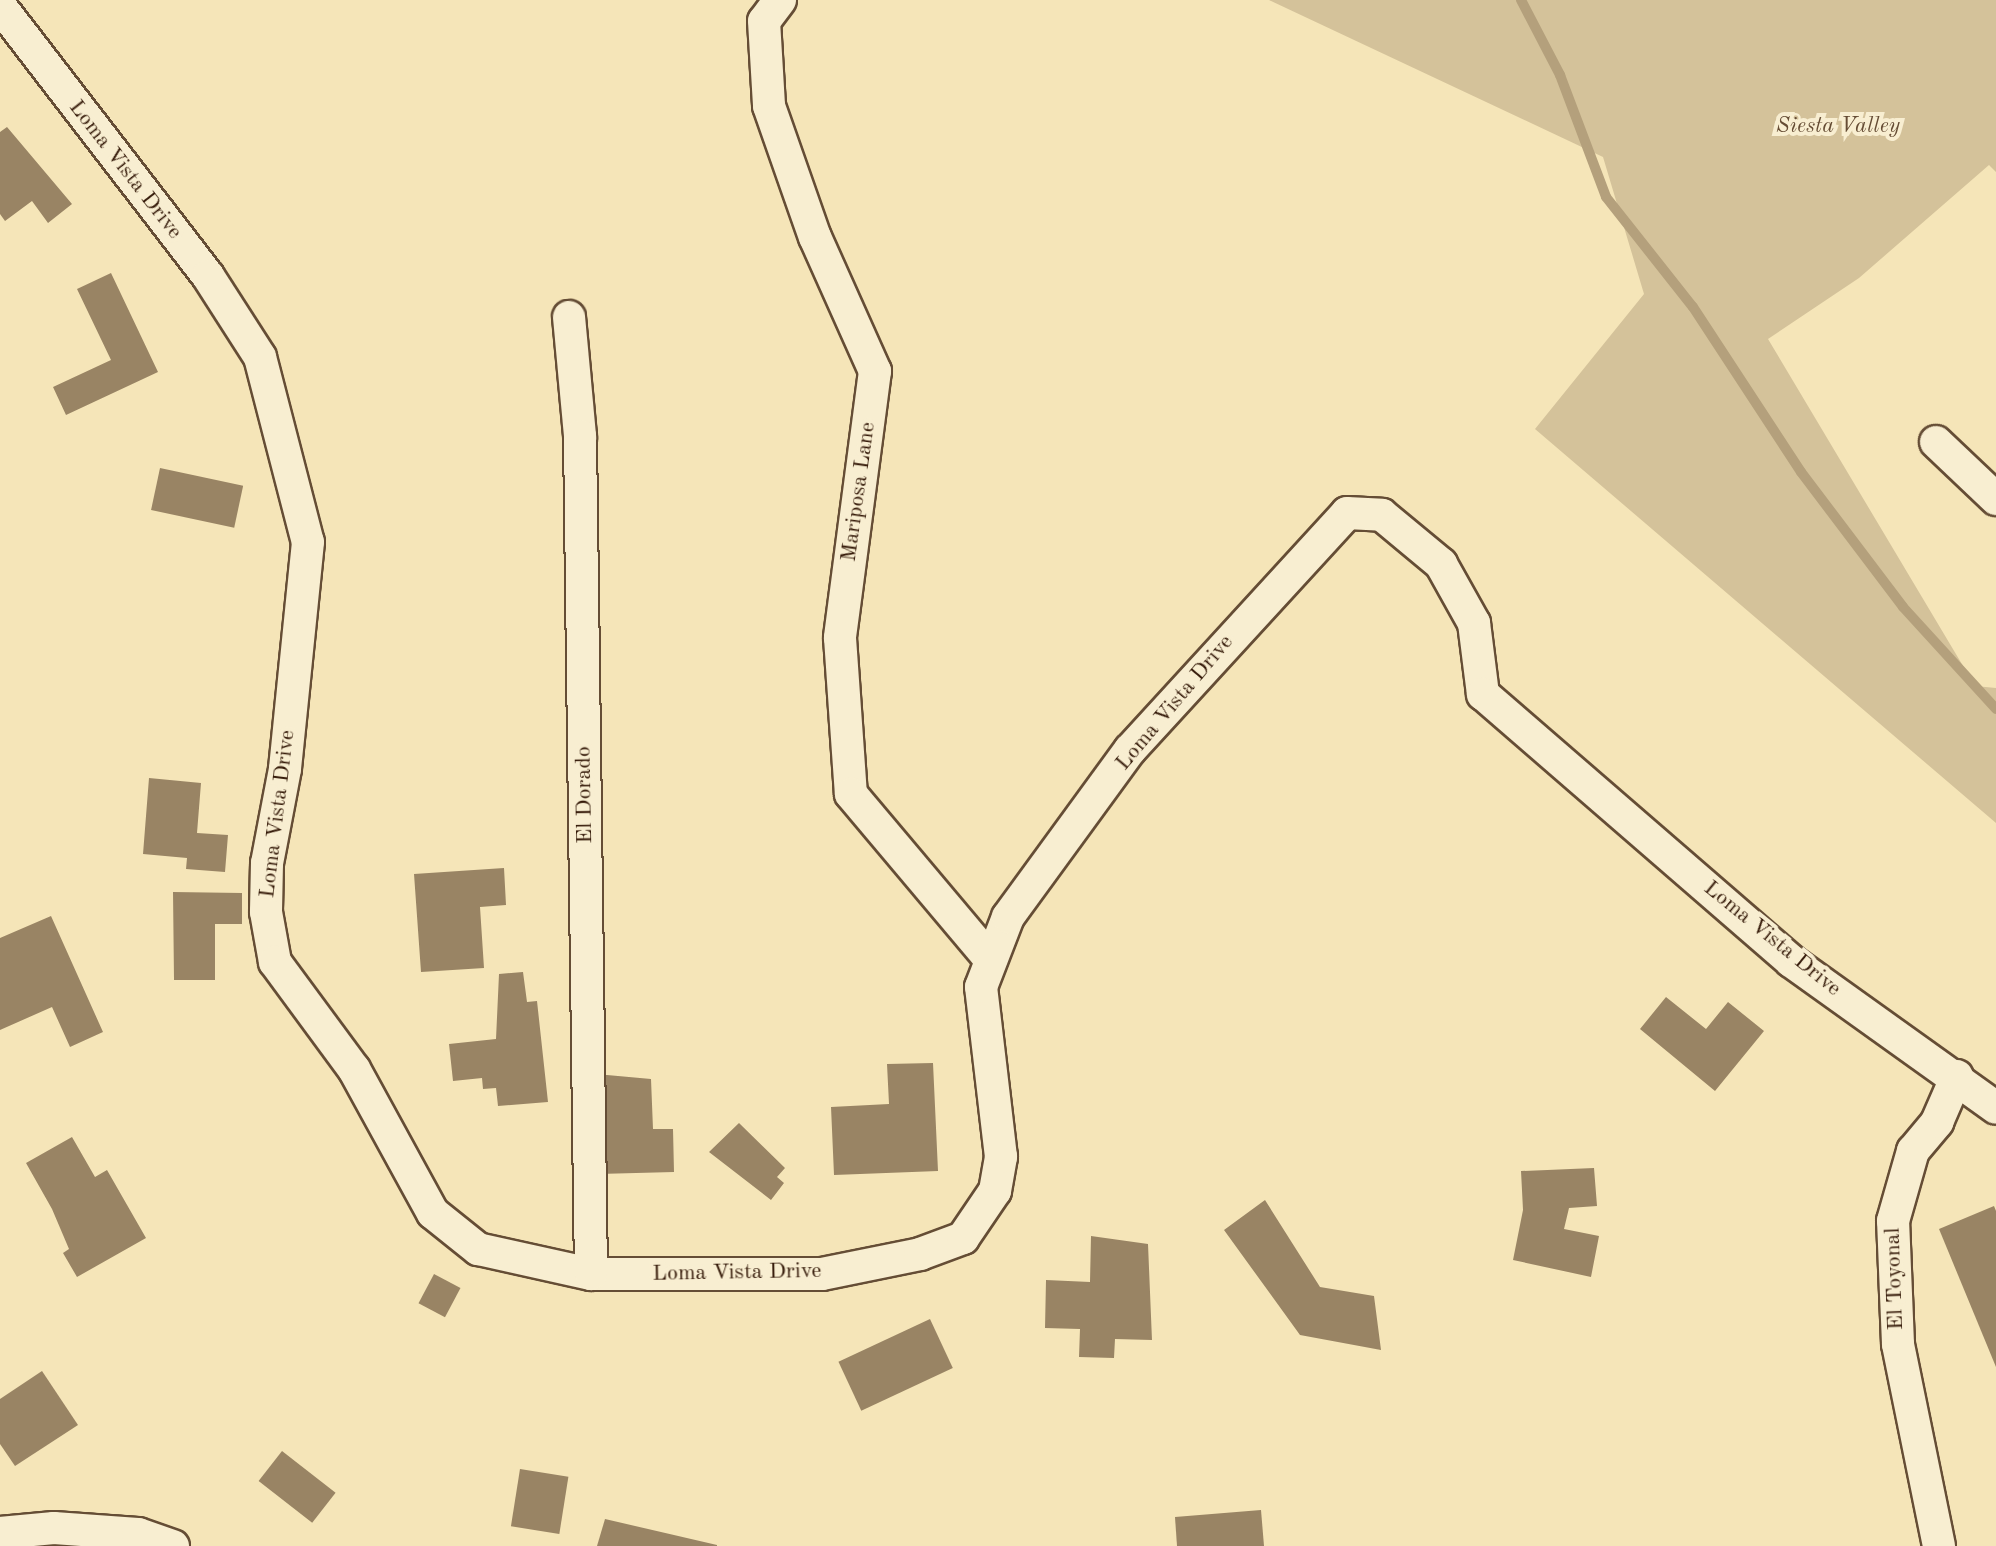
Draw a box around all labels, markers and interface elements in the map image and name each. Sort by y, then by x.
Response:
street label: Loma Vista Drive [63,95,187,245]
park label: Siesta Valley [1776,114,1900,140]
street label: Mariposa Lane [836,420,882,564]
street label: Loma Vista Drive [1111,630,1239,776]
street label: Loma Vista Drive [255,728,301,900]
street label: El Dorado [571,746,599,844]
street label: Loma Vista Drive [1698,875,1846,1003]
street label: El Toyonal [1880,1227,1910,1331]
street label: Loma Vista Drive [652,1258,822,1288]

